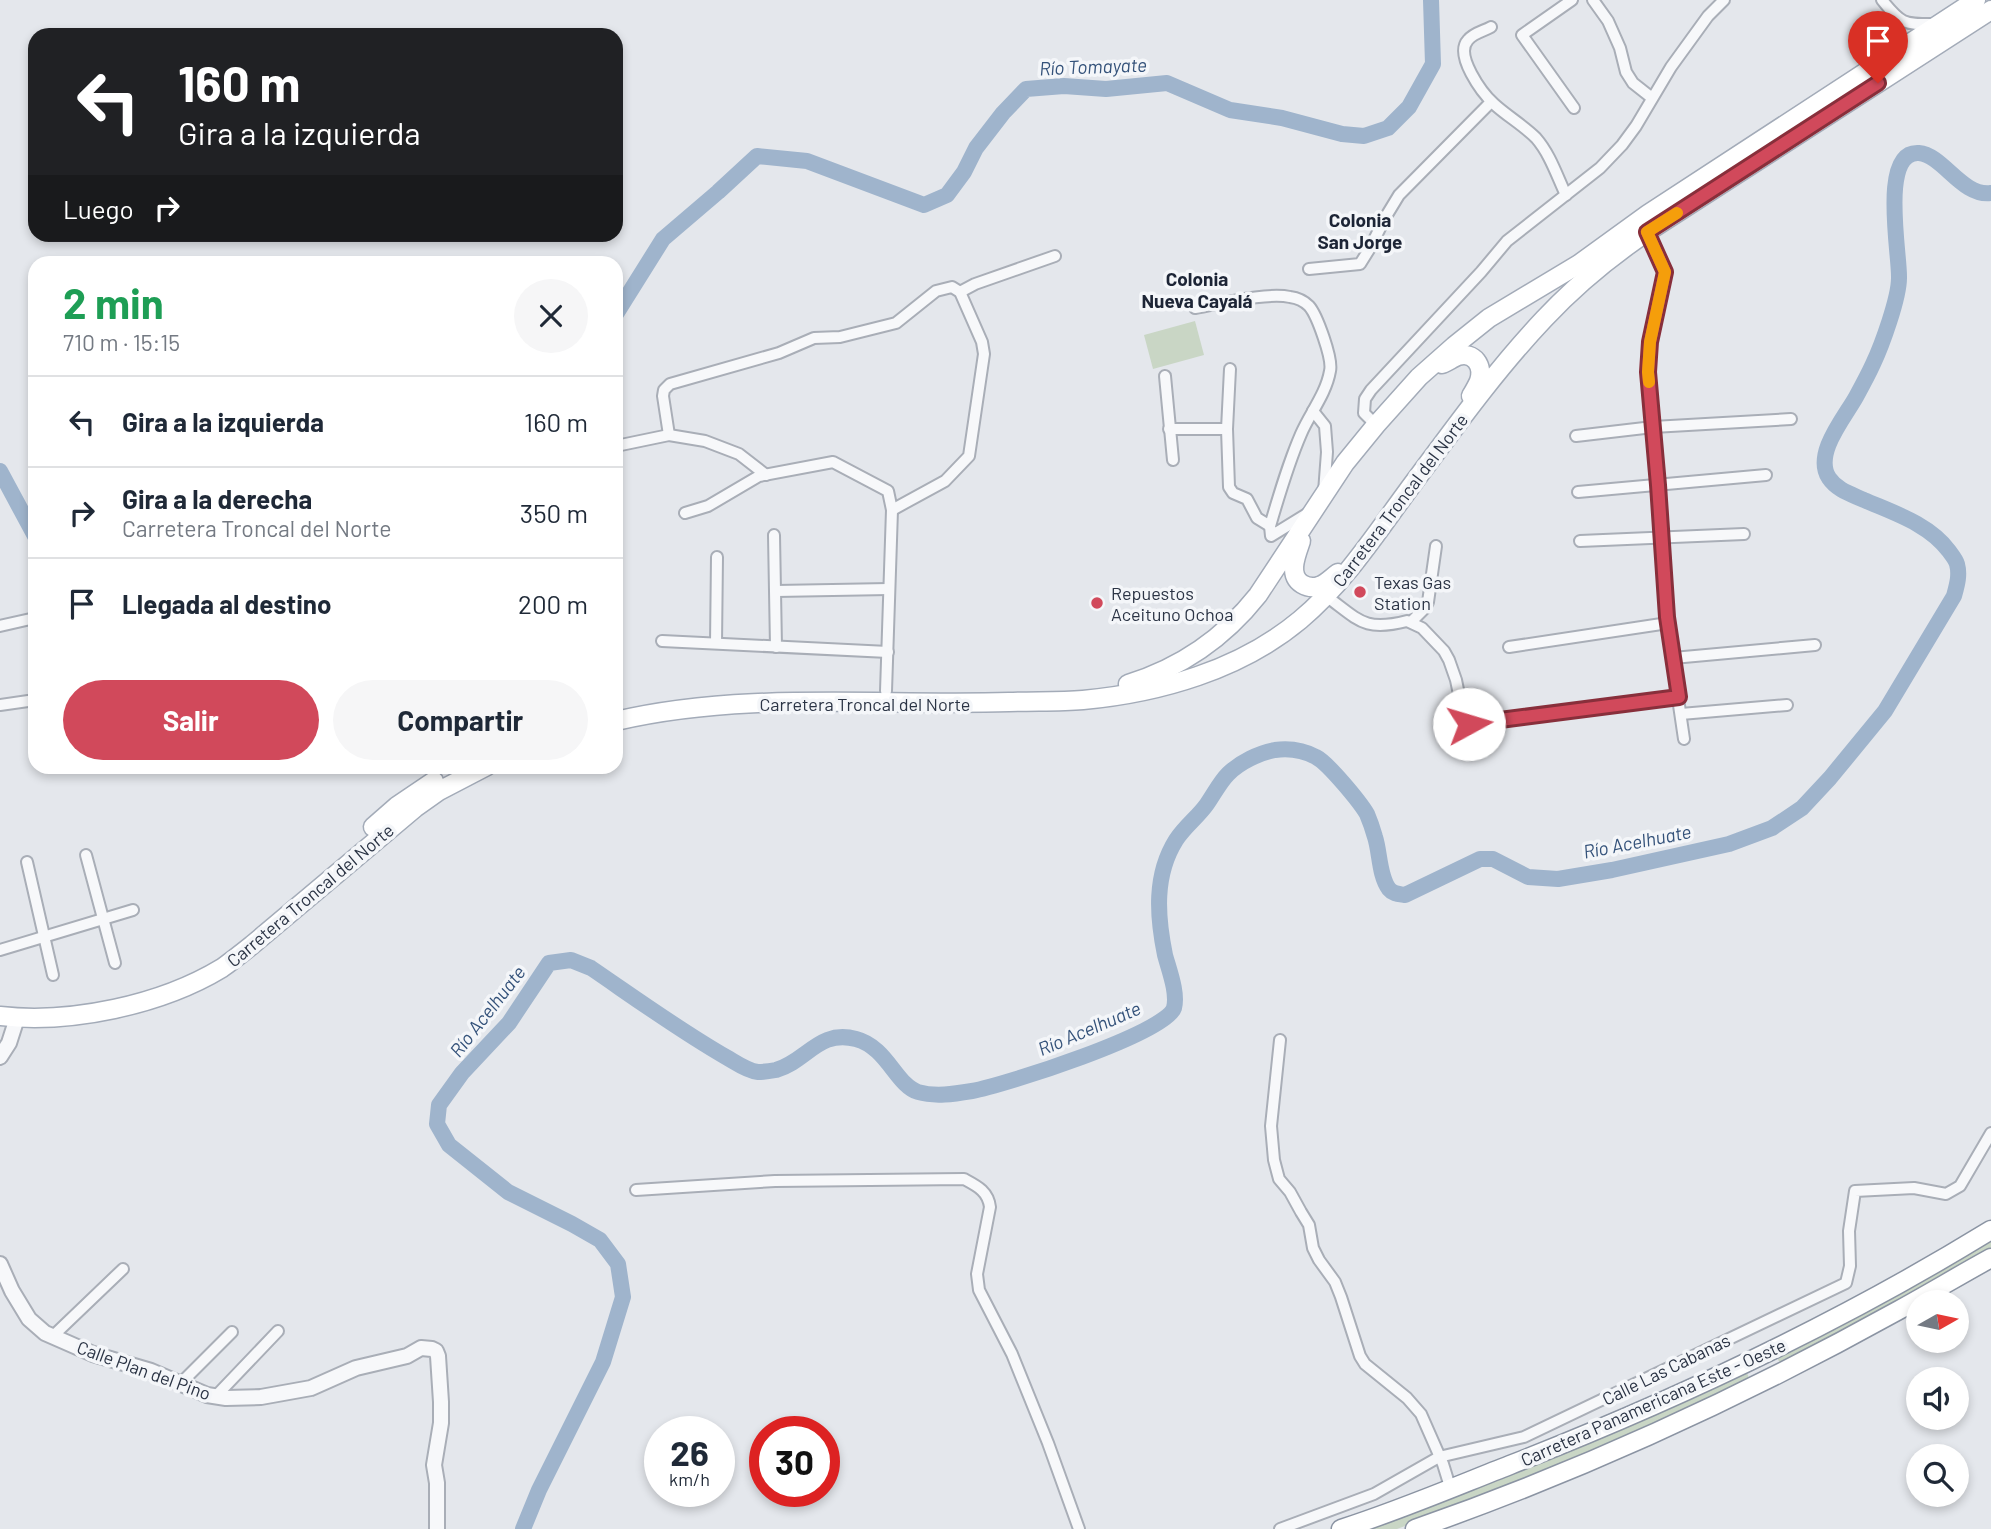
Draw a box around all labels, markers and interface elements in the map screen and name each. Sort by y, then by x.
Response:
pin [1848,11,1908,83]
icon: arrive [1859,22,1897,60]
text: 160 m [178,53,300,112]
water label: Río Tomayate [1039,53,1147,79]
icon: left [63,56,154,147]
text: Gira a la izquierda [178,113,421,151]
icon: right [148,189,186,227]
text: Luego [63,193,134,224]
district label: Colonia San Jorge [1318,208,1402,253]
district label: Colonia Nueva Cayalá [1141,267,1253,312]
text: 2 min [63,277,164,327]
button: close [514,279,588,353]
text: 710 m · 15:15 [63,328,180,356]
icon: left [63,403,101,441]
text: Gira a la izquierda [122,406,324,437]
text: 160 m [524,406,588,437]
street label: Carretera Troncal del Norte [1328,409,1472,591]
text: Gira a la derecha [122,483,312,514]
icon: right [63,494,101,532]
text: 350 m [520,497,588,528]
text: Carretera Troncal del Norte [122,514,392,542]
place label: Texas Gas Station [1374,571,1451,614]
place label: Repuestos Aceituno Ochoa [1111,582,1234,625]
marker: Texas Gas Station [1352,584,1368,600]
icon: arrive [63,585,101,623]
text: Llegada al destino [122,588,331,619]
text: 200 m [518,588,588,619]
marker: Repuestos Aceituno Ochoa [1089,595,1105,611]
button: Salir [63,680,319,760]
button: Compartir [333,680,588,760]
position arrow [1432,687,1506,761]
street label: Carretera Troncal del Norte [760,693,970,715]
street label: Carretera Troncal del Norte [222,819,398,971]
water label: Río Acelhuate [1581,819,1693,863]
water label: Río Acelhuate [444,961,530,1061]
water label: Río Acelhuate [1034,996,1144,1060]
north arrow [1906,1290,1969,1353]
map controls [1906,1290,1969,1507]
street label: Calle Las Cabanas [1598,1328,1734,1410]
street label: Carretera Panamericana Este - Oeste [1517,1333,1789,1471]
street label: Calle Plan del Pino [74,1336,214,1404]
button: sound [1906,1367,1969,1430]
speed limit sign: 30 [749,1416,840,1507]
text: 26 [670,1431,709,1473]
button: search [1906,1444,1969,1507]
text: km/h [669,1468,710,1490]

